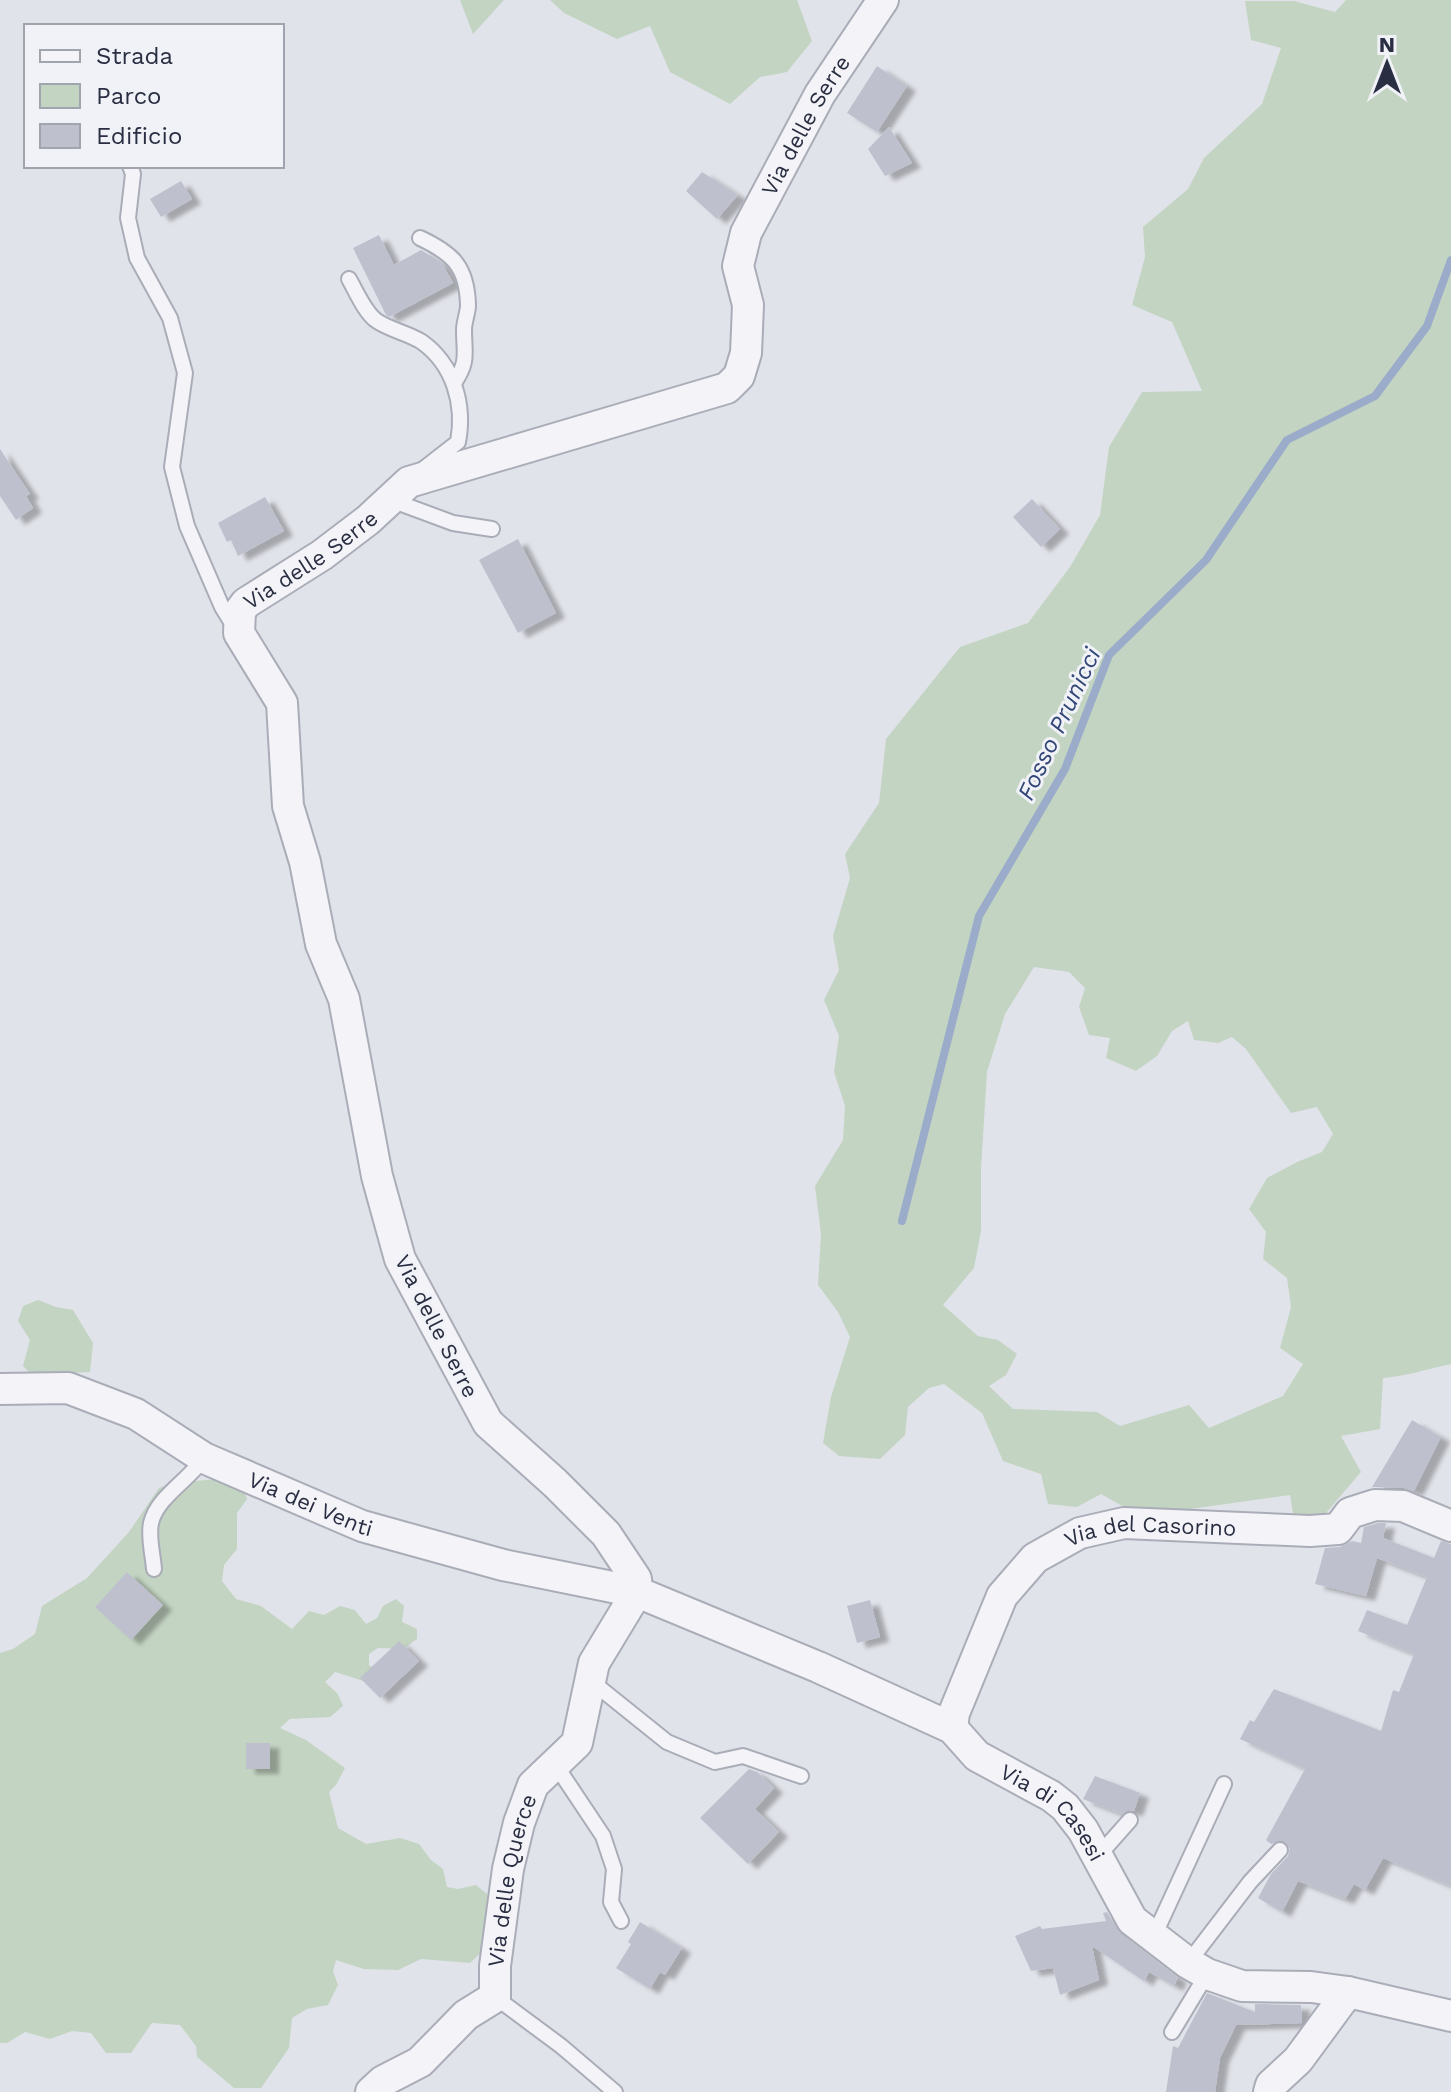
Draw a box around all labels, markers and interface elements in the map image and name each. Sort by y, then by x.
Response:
legend [24,24,284,168]
north arrow [1347,24,1427,104]
text: N [1379,32,1395,57]
text: Strada [96,42,173,70]
street label: Via delle Serre [756,51,855,200]
text: Parco [96,82,161,110]
text: Edificio [96,122,182,150]
street label: Via delle Serre [239,506,383,615]
water label: Fosso Prunicci [1012,643,1107,805]
street label: Via delle Serre [390,1251,483,1402]
street label: Via dei Venti [244,1467,376,1541]
street label: Via del Casorino [1060,1510,1237,1552]
street label: Via di Casesi [996,1759,1110,1866]
street label: Via delle Querce [483,1791,542,1969]

